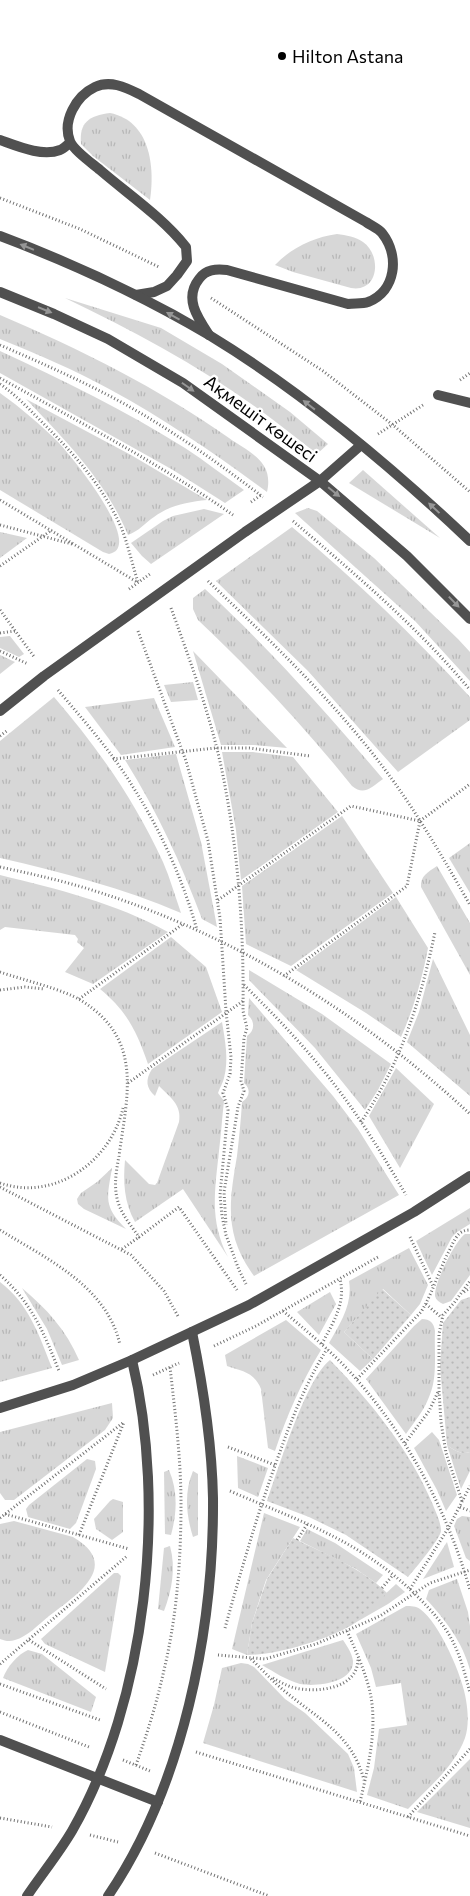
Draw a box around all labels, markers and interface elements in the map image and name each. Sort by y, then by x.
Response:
place label: Hilton Astana [292,45,404,67]
marker: Hilton Astana [276,50,288,62]
one-way arrow [19,242,34,250]
one-way arrow [38,306,53,314]
one-way arrow [167,311,180,320]
street label: Ақмешіт көшесі [200,370,322,466]
one-way arrow [181,382,195,392]
one-way arrow [303,399,316,410]
one-way arrow [327,487,340,498]
one-way arrow [429,502,441,514]
one-way arrow [448,596,460,608]

